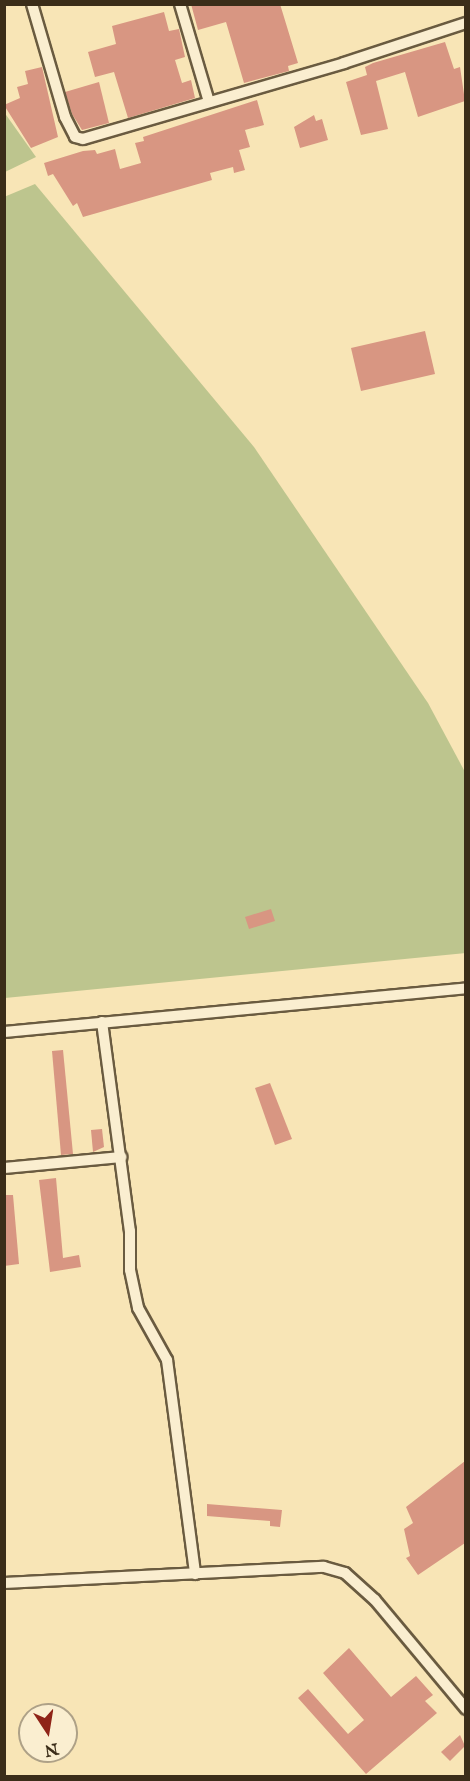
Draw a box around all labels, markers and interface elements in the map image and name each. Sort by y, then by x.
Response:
north arrow [18,1703,78,1763]
text: N [42,1737,60,1760]

